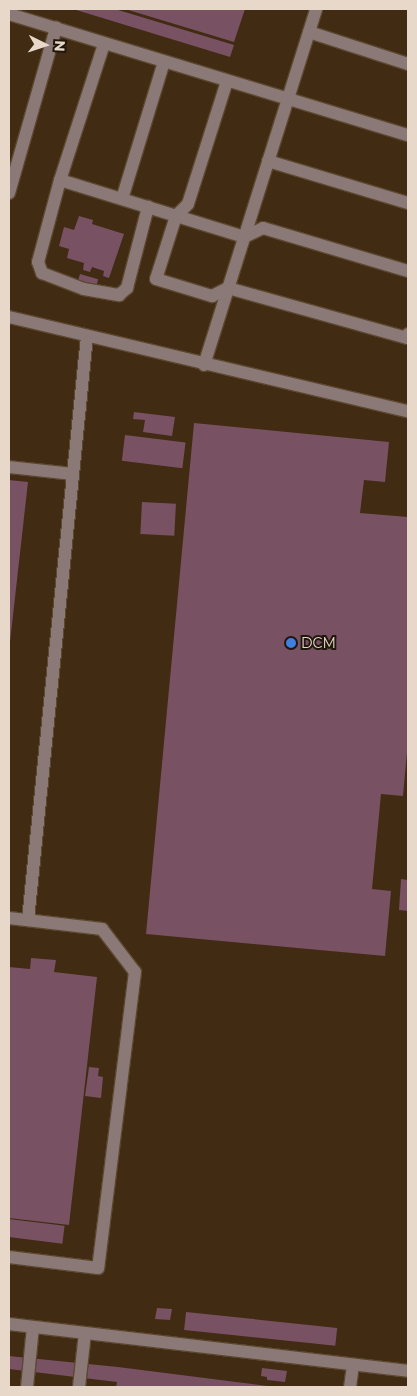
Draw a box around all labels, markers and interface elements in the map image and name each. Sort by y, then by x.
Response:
north arrow [20,20,70,70]
text: N [51,40,69,52]
place label: DCM [301,635,336,651]
marker: DCM [285,637,297,649]

